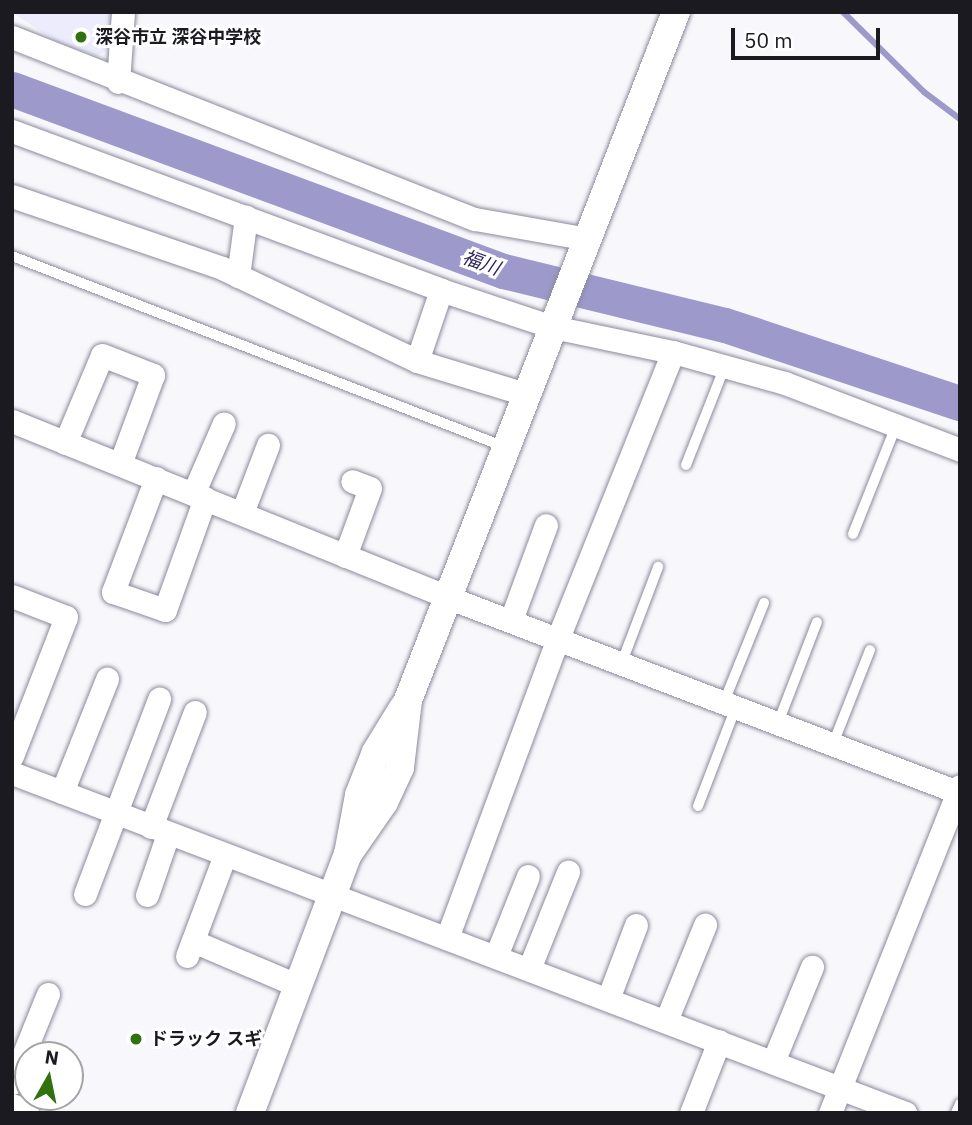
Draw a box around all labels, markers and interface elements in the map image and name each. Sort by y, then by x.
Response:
scale bar [734,14,883,58]
place label: 深谷市立 深谷中学校 [95,26,261,48]
text: 50 m [744,26,793,54]
marker: 深谷市立 深谷中学校 [73,29,89,45]
water label: 福川 [459,246,503,280]
place label: ドラック スギ [150,1028,262,1050]
marker: ドラック スギ [128,1031,144,1047]
north arrow [14,1041,84,1111]
text: N [43,1044,61,1070]

